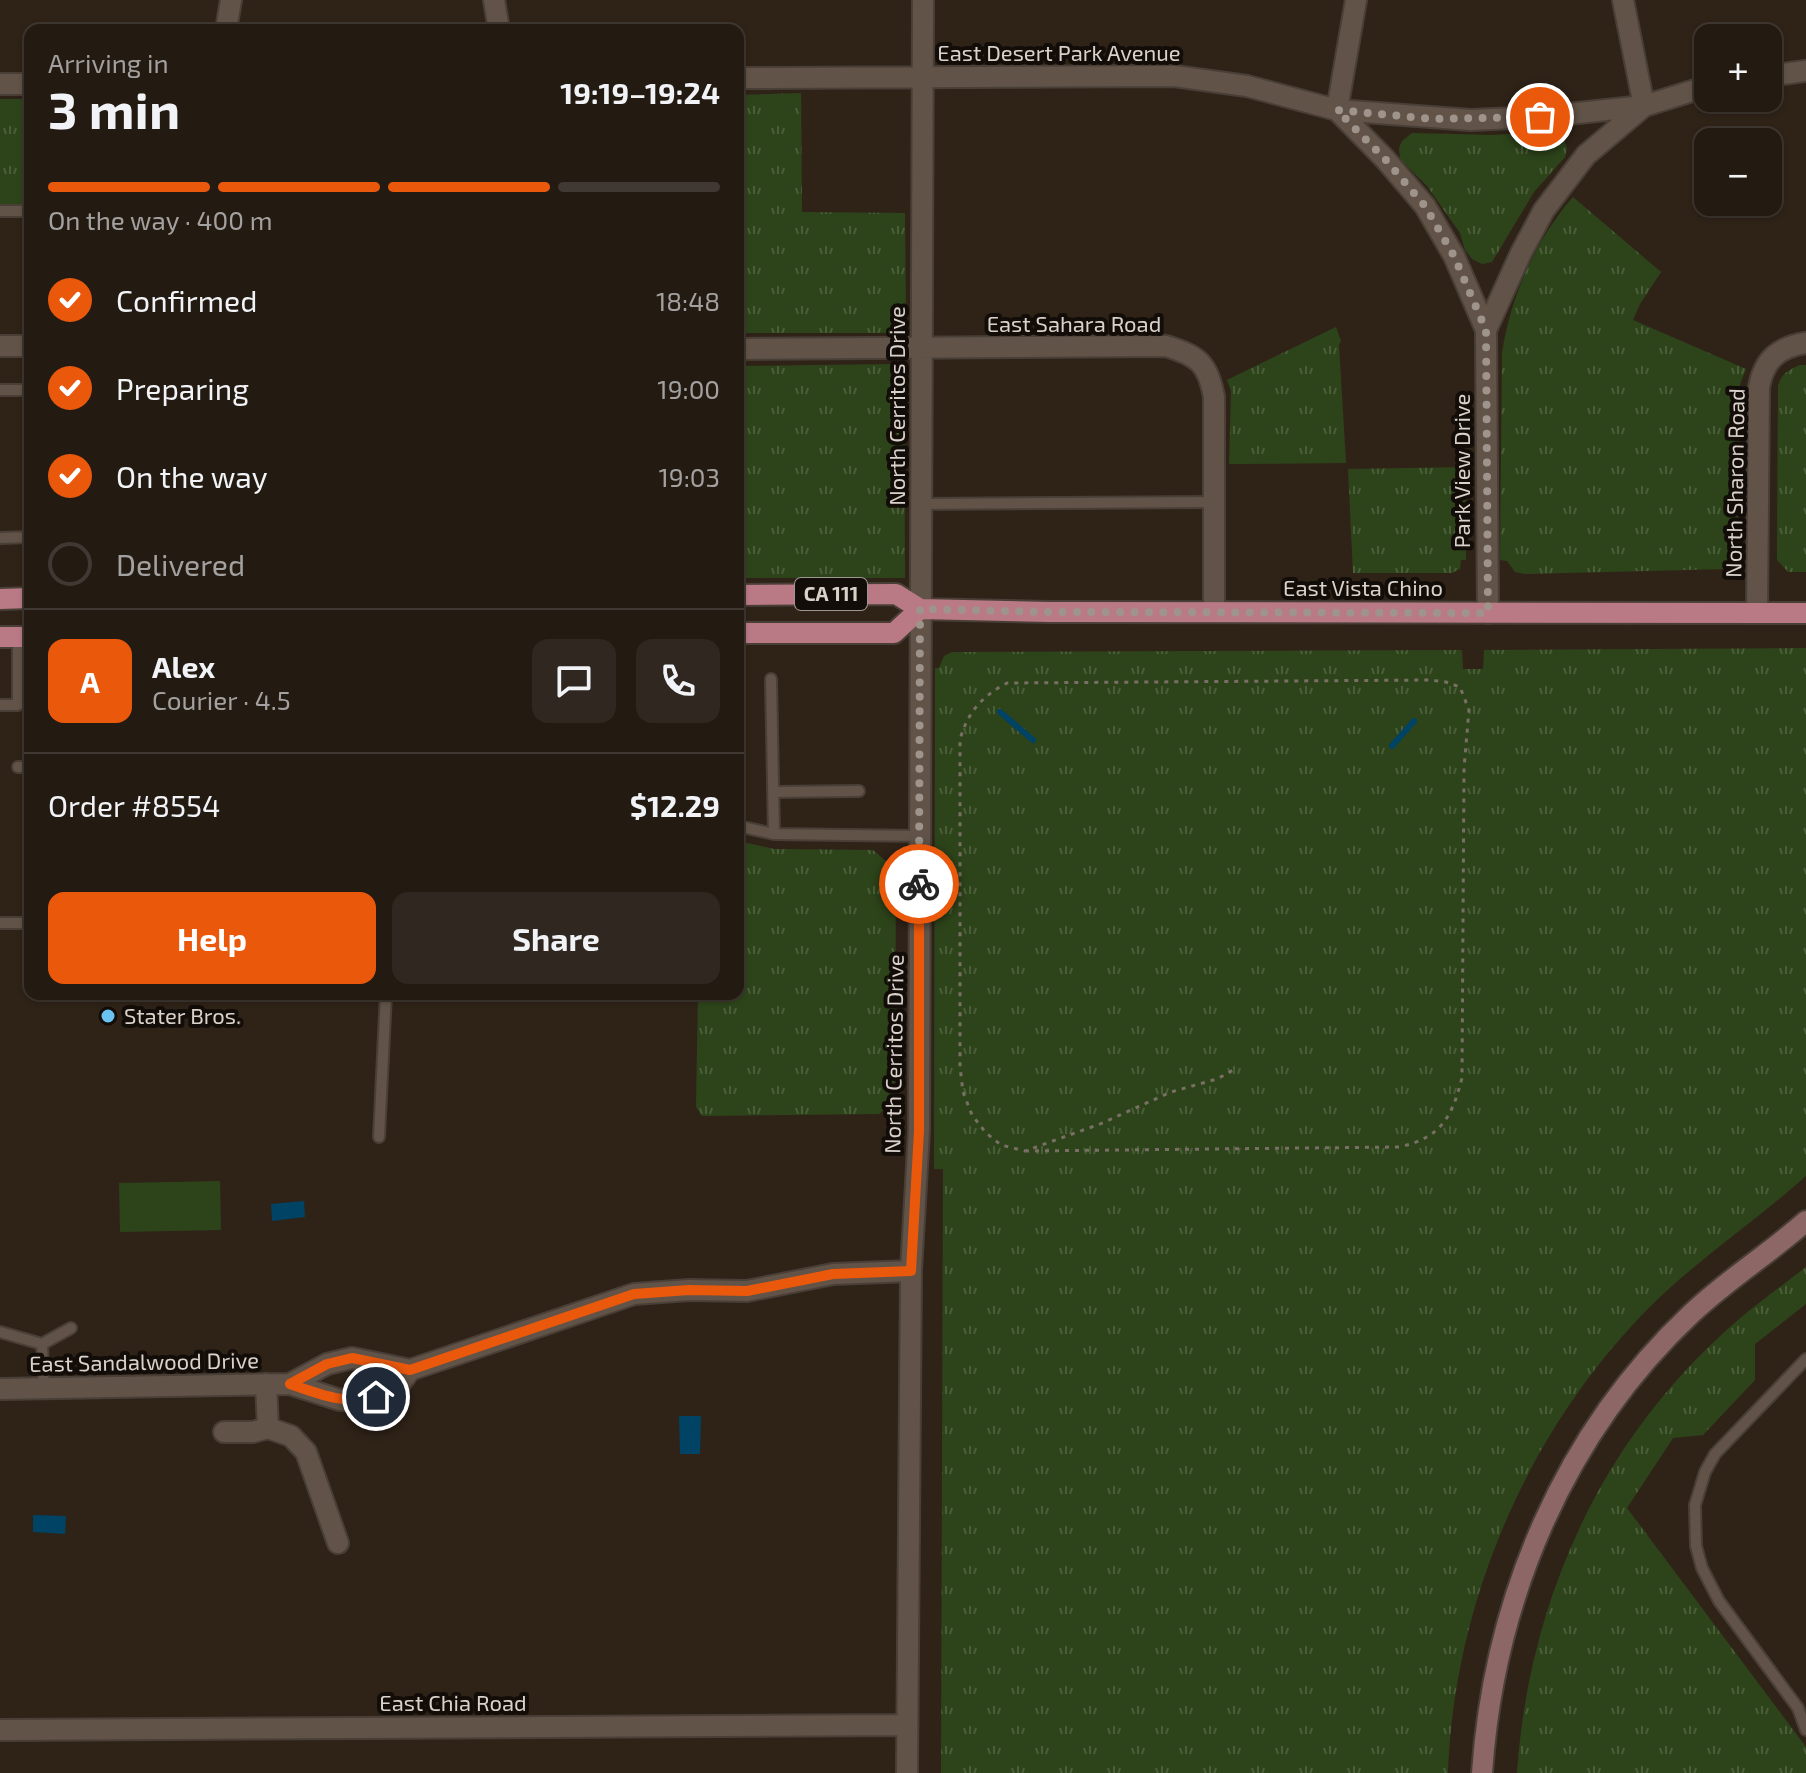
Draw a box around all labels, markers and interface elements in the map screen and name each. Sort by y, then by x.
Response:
map controls [1694,24,1782,216]
button: + [1694,24,1782,112]
street label: East Desert Park Avenue [937,39,1181,65]
text: Arriving in [48,47,169,78]
text: 19:19–19:24 [560,74,720,110]
text: 3 min [48,77,180,139]
pin [1506,83,1574,151]
icon: bag [1518,95,1562,139]
button: − [1694,128,1782,216]
text: On the way · 400 m [48,204,273,235]
icon: check [48,278,92,322]
text: Confirmed [116,282,257,318]
text: 18:48 [656,285,720,316]
street label: North Cerritos Drive [883,306,909,506]
street label: East Sahara Road [987,310,1161,336]
icon: check [48,366,92,410]
text: Preparing [116,370,249,406]
text: 19:00 [657,373,720,404]
street label: North Sharon Road [1719,388,1749,578]
street label: Park View Drive [1448,394,1474,548]
icon: check [48,454,92,498]
text: On the way [116,458,268,494]
text: 19:03 [659,461,720,492]
text: Delivered [116,546,245,582]
street label: East Vista Chino [1283,574,1443,600]
road number: CA 111 [795,578,867,610]
button: chat [532,639,616,723]
button: phone [636,639,720,723]
text: Alex [152,648,215,684]
text: A [80,663,100,699]
text: Courier · 4.5 [152,684,291,715]
text: Order #8554 [48,787,221,823]
text: $12.29 [630,787,720,823]
courier [879,844,959,924]
icon: bike [897,862,941,906]
button: Help [48,892,376,984]
button: Share [392,892,720,984]
street label: North Cerritos Drive [878,954,908,1154]
place label: Stater Bros. [124,1002,241,1028]
marker: Stater Bros. [99,1007,117,1025]
street label: East Sandalwood Drive [29,1346,259,1376]
pin [342,1363,410,1431]
icon: home [354,1375,398,1419]
street label: East Chia Road [379,1689,527,1715]

